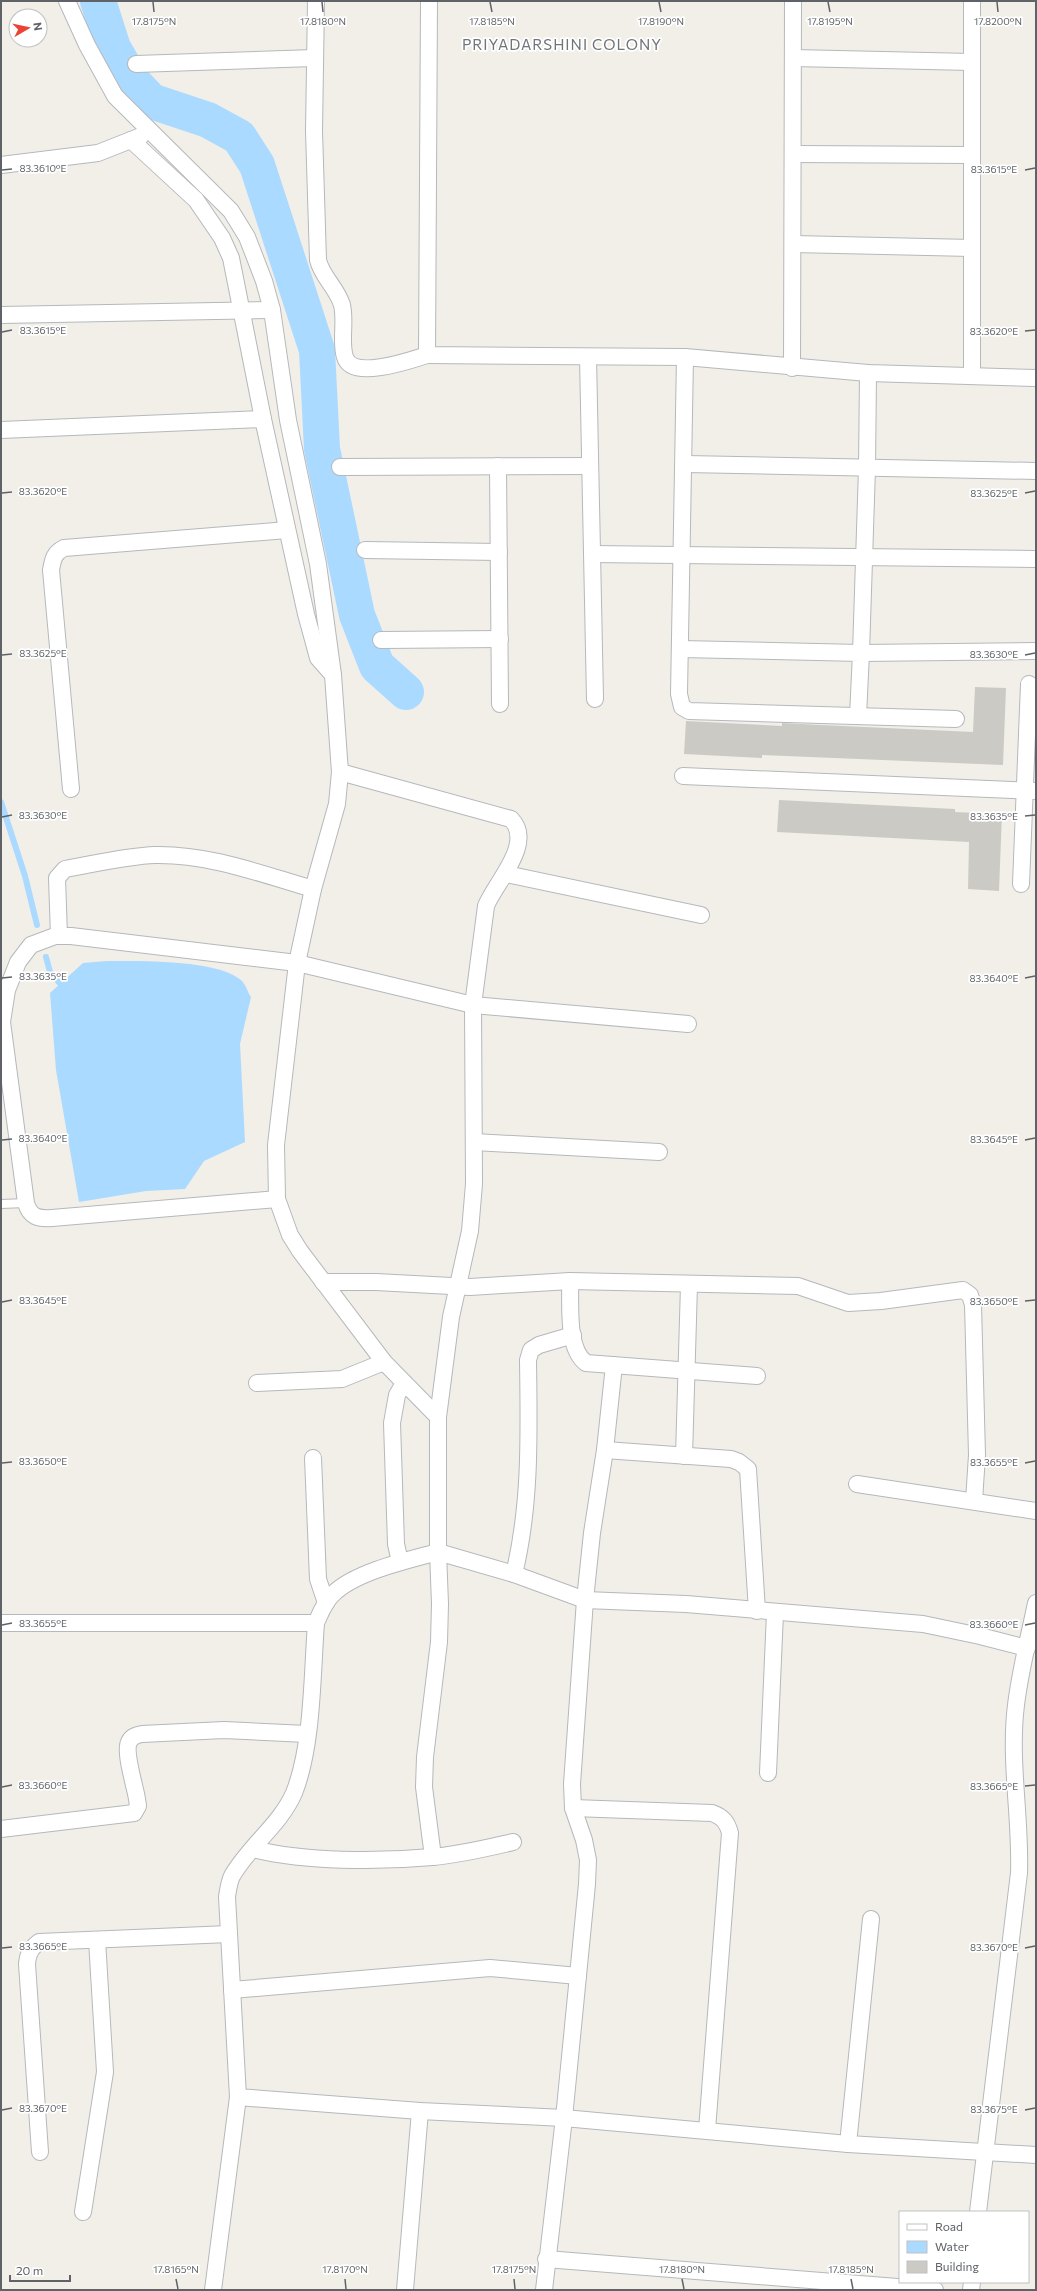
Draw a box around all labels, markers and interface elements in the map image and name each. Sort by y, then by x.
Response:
north arrow [8,8,48,48]
text: 17.8175°N [132,15,176,27]
text: 17.8180°N [300,15,346,27]
text: 17.8185°N [469,15,515,27]
text: 17.8190°N [638,15,684,27]
text: 17.8195°N [807,15,853,27]
text: 17.8200°N [974,15,1022,27]
text: N [31,21,45,31]
district label: PRIYADARSHINI COLONY [462,35,662,53]
text: 83.3610°E [19,162,67,174]
text: 83.3615°E [971,163,1017,175]
text: 83.3615°E [20,324,66,336]
text: 83.3620°E [970,325,1018,337]
text: 83.3620°E [19,485,67,497]
text: 83.3625°E [970,487,1018,499]
text: 83.3625°E [19,647,67,659]
text: 83.3630°E [970,648,1018,660]
text: 83.3630°E [19,809,67,821]
text: 83.3635°E [970,810,1018,822]
text: 83.3635°E [19,970,67,982]
text: 83.3640°E [970,972,1018,984]
text: 83.3640°E [19,1132,67,1144]
text: 83.3645°E [970,1133,1018,1145]
text: 83.3645°E [19,1294,67,1306]
text: 83.3650°E [970,1295,1018,1307]
text: 83.3650°E [19,1455,67,1467]
text: 83.3655°E [970,1456,1018,1468]
text: 83.3655°E [19,1617,67,1629]
text: 83.3660°E [970,1618,1019,1630]
text: 83.3660°E [19,1779,68,1791]
text: 83.3665°E [970,1780,1018,1792]
text: 83.3665°E [19,1940,67,1952]
text: 83.3670°E [970,1941,1018,1953]
text: 83.3670°E [19,2102,67,2114]
text: 83.3675°E [970,2103,1018,2115]
legend [899,2211,1029,2283]
text: Road [935,2219,963,2233]
text: Water [935,2239,969,2253]
scale bar [10,2257,70,2283]
text: Building [935,2259,979,2273]
text: 20 m [16,2263,43,2277]
text: 17.8165°N [153,2263,199,2275]
text: 17.8170°N [322,2263,368,2275]
text: 17.8175°N [492,2263,536,2275]
text: 17.8180°N [659,2263,705,2275]
text: 17.8185°N [828,2263,874,2275]

